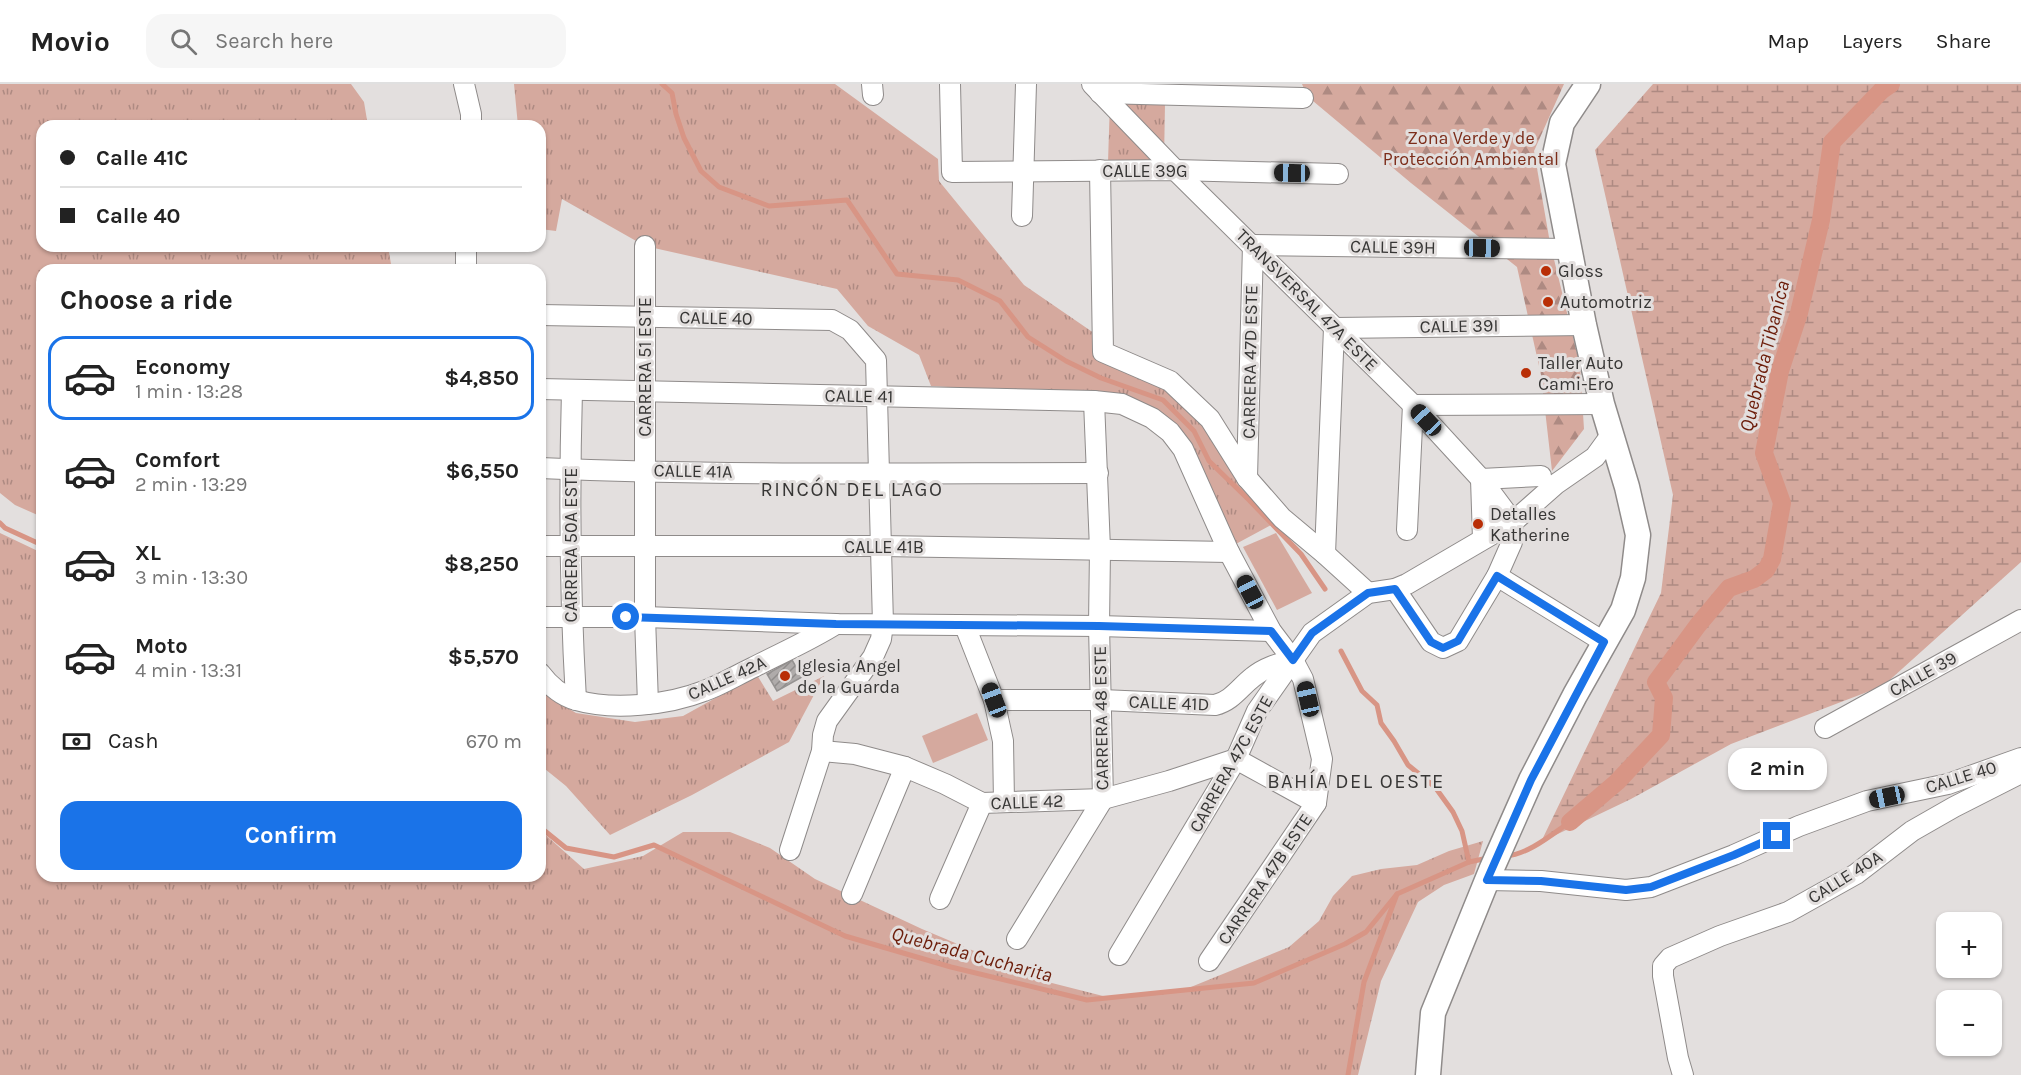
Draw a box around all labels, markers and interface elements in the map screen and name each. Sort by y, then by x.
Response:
search box [146,14,566,68]
text: Movio [30,25,110,58]
icon: search [167,25,200,58]
text: Search here [215,28,333,54]
text: Map [1767,29,1809,53]
text: Layers [1842,29,1903,53]
text: Share [1936,29,1991,53]
park label: Zona Verde y de Protección Ambiental [1383,127,1559,170]
text: Calle 41C [96,145,188,171]
street label: CALLE 39G [1102,160,1188,182]
car [1274,164,1310,182]
text: Calle 40 [96,203,180,229]
street label: TRANSVERSAL 47A ESTE [1231,224,1383,376]
street label: CALLE 39H [1350,235,1436,259]
car [1464,239,1500,257]
place label: Gloss [1558,260,1603,282]
marker: Gloss [1539,264,1553,278]
water label: Quebrada Tibaníca [1735,278,1794,434]
text: Choose a ride [60,284,233,316]
street label: CARRERA 47D ESTE [1238,285,1262,439]
place label: Automotriz [1560,291,1652,313]
marker: Automotriz [1541,295,1555,309]
street label: CARRERA 51 ESTE [634,297,656,437]
street label: CALLE 40 [679,306,753,330]
street label: CALLE 39I [1419,314,1499,338]
icon: car [63,351,117,405]
place label: Taller Auto Cami-Ero [1538,352,1623,395]
text: Economy [135,354,230,380]
text: $4,850 [444,365,519,391]
marker: Taller Auto Cami-Ero [1519,366,1533,380]
text: 1 min · 13:28 [135,380,243,403]
street label: CALLE 41 [825,384,893,408]
car [1407,401,1445,439]
icon: car [63,444,117,498]
text: Comfort [135,447,220,473]
text: $6,550 [445,458,519,484]
street label: CALLE 41A [653,459,733,483]
street label: CARRERA 50A ESTE [560,468,582,622]
text: 2 min · 13:29 [135,473,247,496]
district label: RINCÓN DEL LAGO [761,477,943,501]
place label: Detalles Katherine [1490,503,1570,546]
marker: Detalles Katherine [1471,517,1485,531]
street label: CALLE 41B [844,536,924,558]
icon: car [63,537,117,591]
text: XL [135,540,161,566]
text: $8,250 [444,551,519,577]
text: 3 min · 13:30 [135,566,248,589]
car [1234,572,1266,612]
route start [612,603,639,630]
icon: car [63,630,117,684]
text: Moto [135,633,188,659]
text: $5,570 [448,644,519,670]
street label: CARRERA 48 ESTE [1089,645,1113,791]
street label: CALLE 39 [1885,647,1961,701]
street label: CALLE 42A [684,651,770,705]
place label: Iglesia Angel de la Guarda [797,655,901,698]
text: 4 min · 13:31 [135,659,242,682]
marker: Iglesia Angel de la Guarda [778,669,792,683]
car [1295,679,1321,719]
car [979,680,1009,720]
street label: CALLE 41D [1128,691,1210,715]
street label: CARRERA 47C ESTE [1184,692,1278,836]
icon: cash [60,725,93,758]
text: Cash [108,728,158,754]
text: 670 m [466,730,522,753]
callout: 2 min [1728,749,1826,791]
street label: CALLE 40 [1923,756,1999,798]
text: 2 min [1750,757,1805,780]
district label: BAHÍA DEL OESTE [1267,769,1445,793]
car [1868,784,1906,810]
street label: CALLE 42 [990,790,1064,814]
button: Confirm [60,801,522,870]
street label: CARRERA 47B ESTE [1213,809,1317,949]
route end [1763,822,1790,849]
street label: CALLE 40A [1804,845,1886,909]
map controls [1936,912,2002,1056]
button: + [1936,912,2002,978]
water label: Quebrada Cucharita [889,922,1055,987]
button: − [1936,990,2002,1056]

